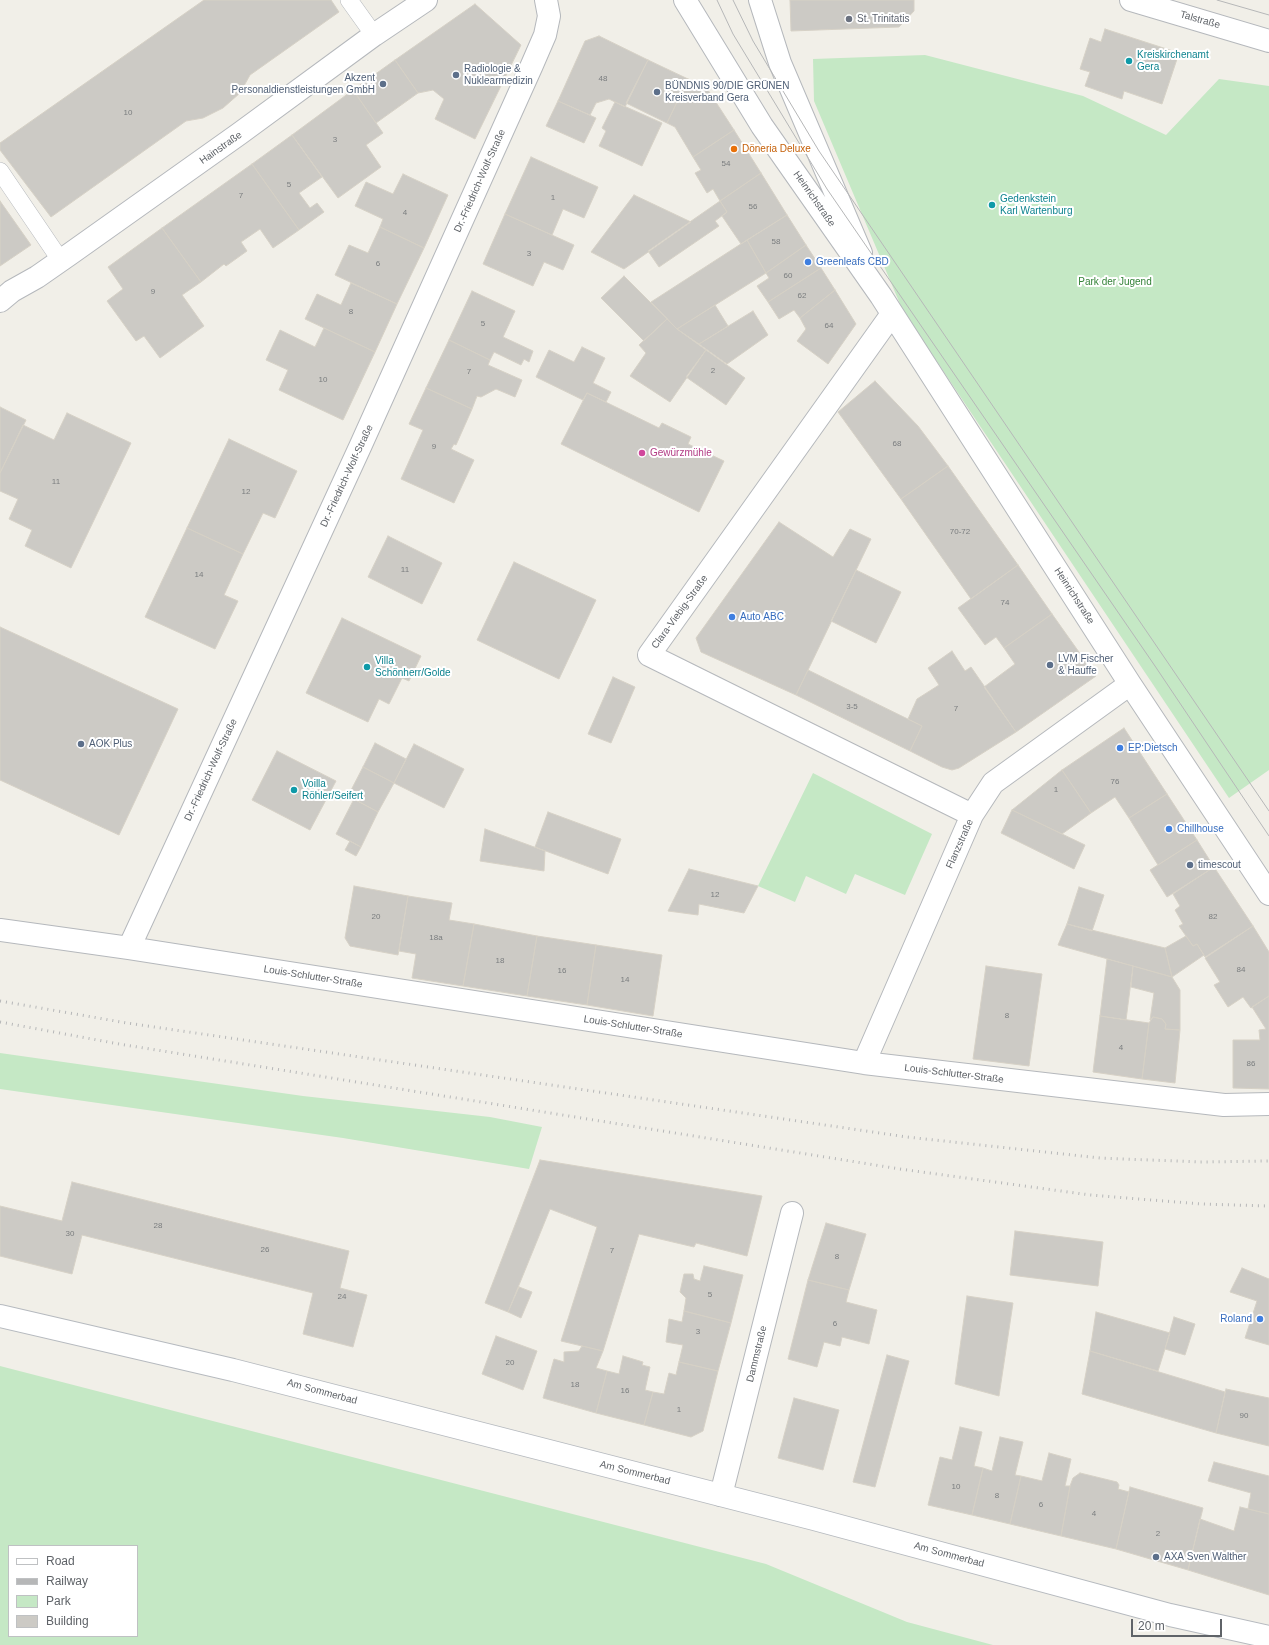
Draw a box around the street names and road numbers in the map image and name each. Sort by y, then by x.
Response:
street label: Talstraße [1179,9,1221,31]
street label: Dr.-Friedrich-Wolf-Straße [452,128,508,234]
street label: Hainstraße [198,129,244,167]
street label: Heinrichstraße [790,169,838,229]
street label: Dr.-Friedrich-Wolf-Straße [318,423,376,529]
street label: Heinrichstraße [1051,565,1097,627]
street label: Clara-Viebig-Straße [649,573,711,651]
street label: Dr.-Friedrich-Wolf-Straße [182,717,240,823]
street label: Flanzstraße [944,817,976,871]
street label: Louis-Schlutter-Straße [263,963,363,991]
street label: Louis-Schlutter-Straße [583,1013,683,1041]
street label: Louis-Schlutter-Straße [904,1062,1004,1086]
street label: Dammstraße [744,1325,770,1383]
street label: Am Sommerbad [286,1377,358,1407]
street label: Am Sommerbad [598,1458,672,1488]
street label: Am Sommerbad [913,1540,985,1570]

